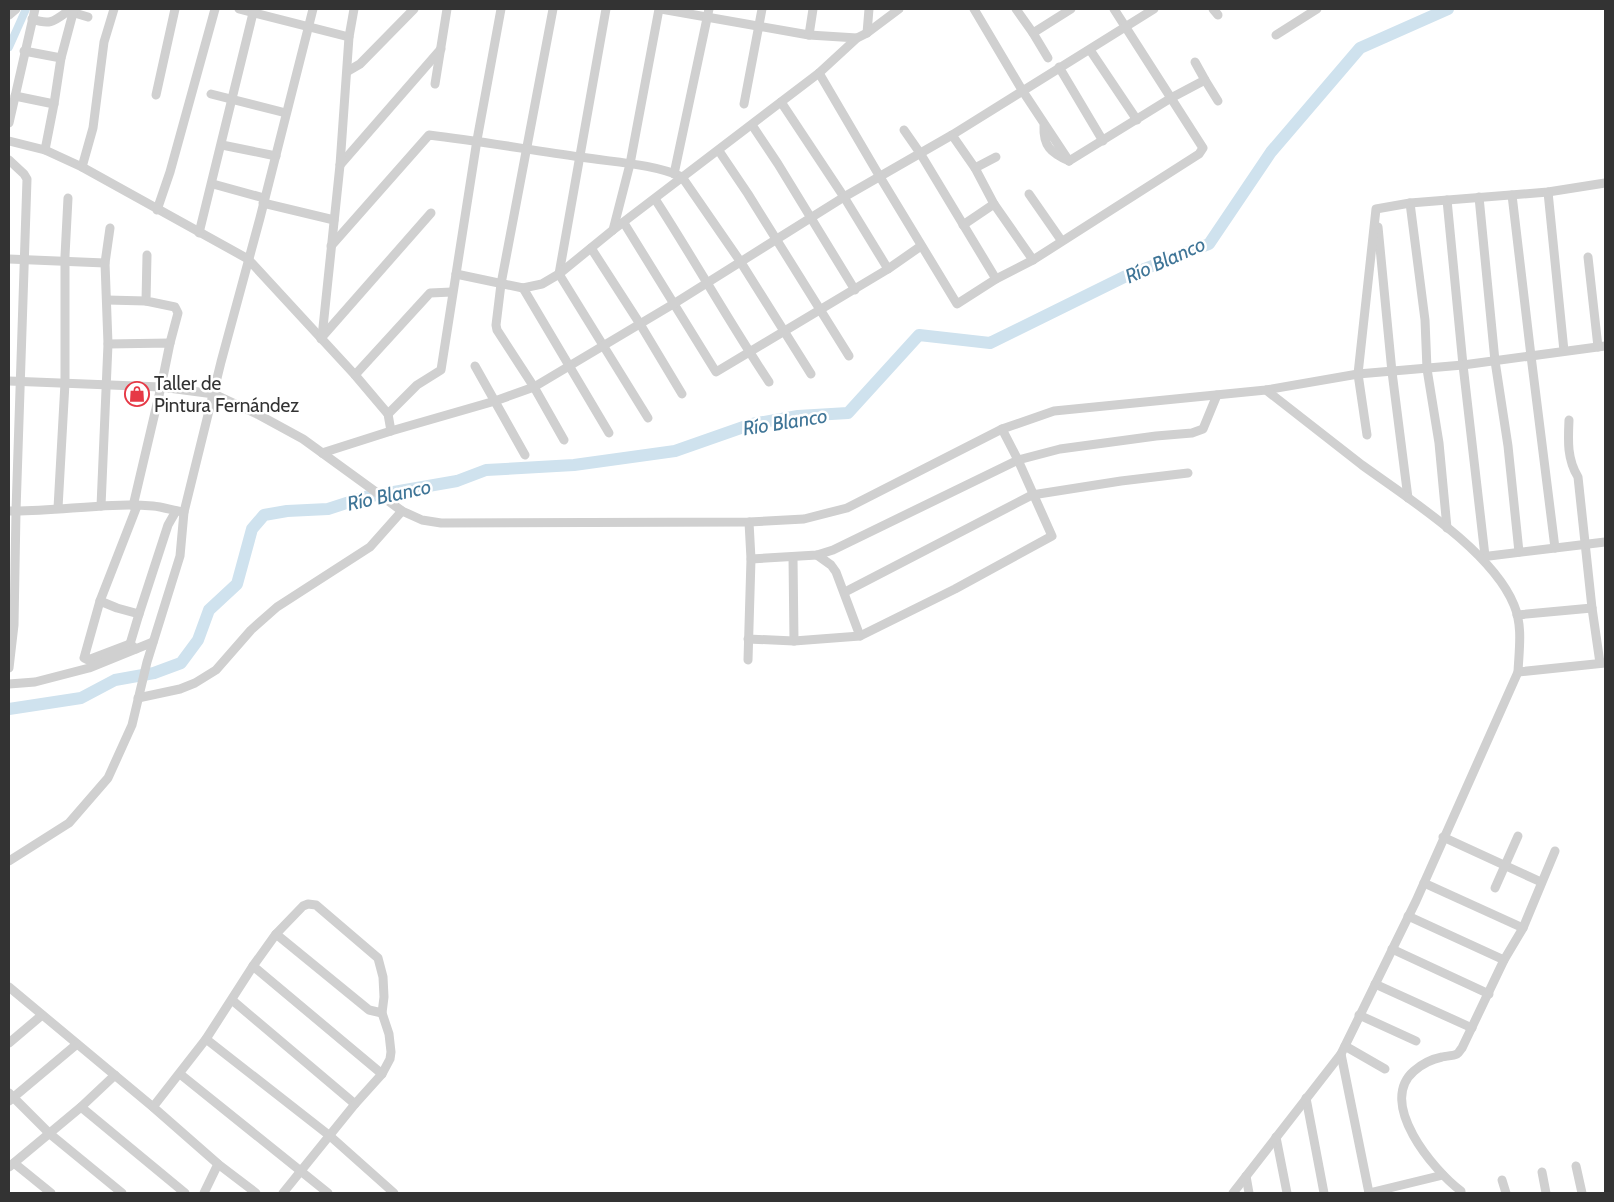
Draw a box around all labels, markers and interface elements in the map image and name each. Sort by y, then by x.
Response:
water label: Río Blanco [1121,232,1209,288]
place label: Taller de Pintura Fernández [154,372,299,417]
shop icon: Taller de Pintura Fernández [124,381,150,407]
water label: Río Blanco [741,403,829,441]
water label: Río Blanco [345,474,433,516]

